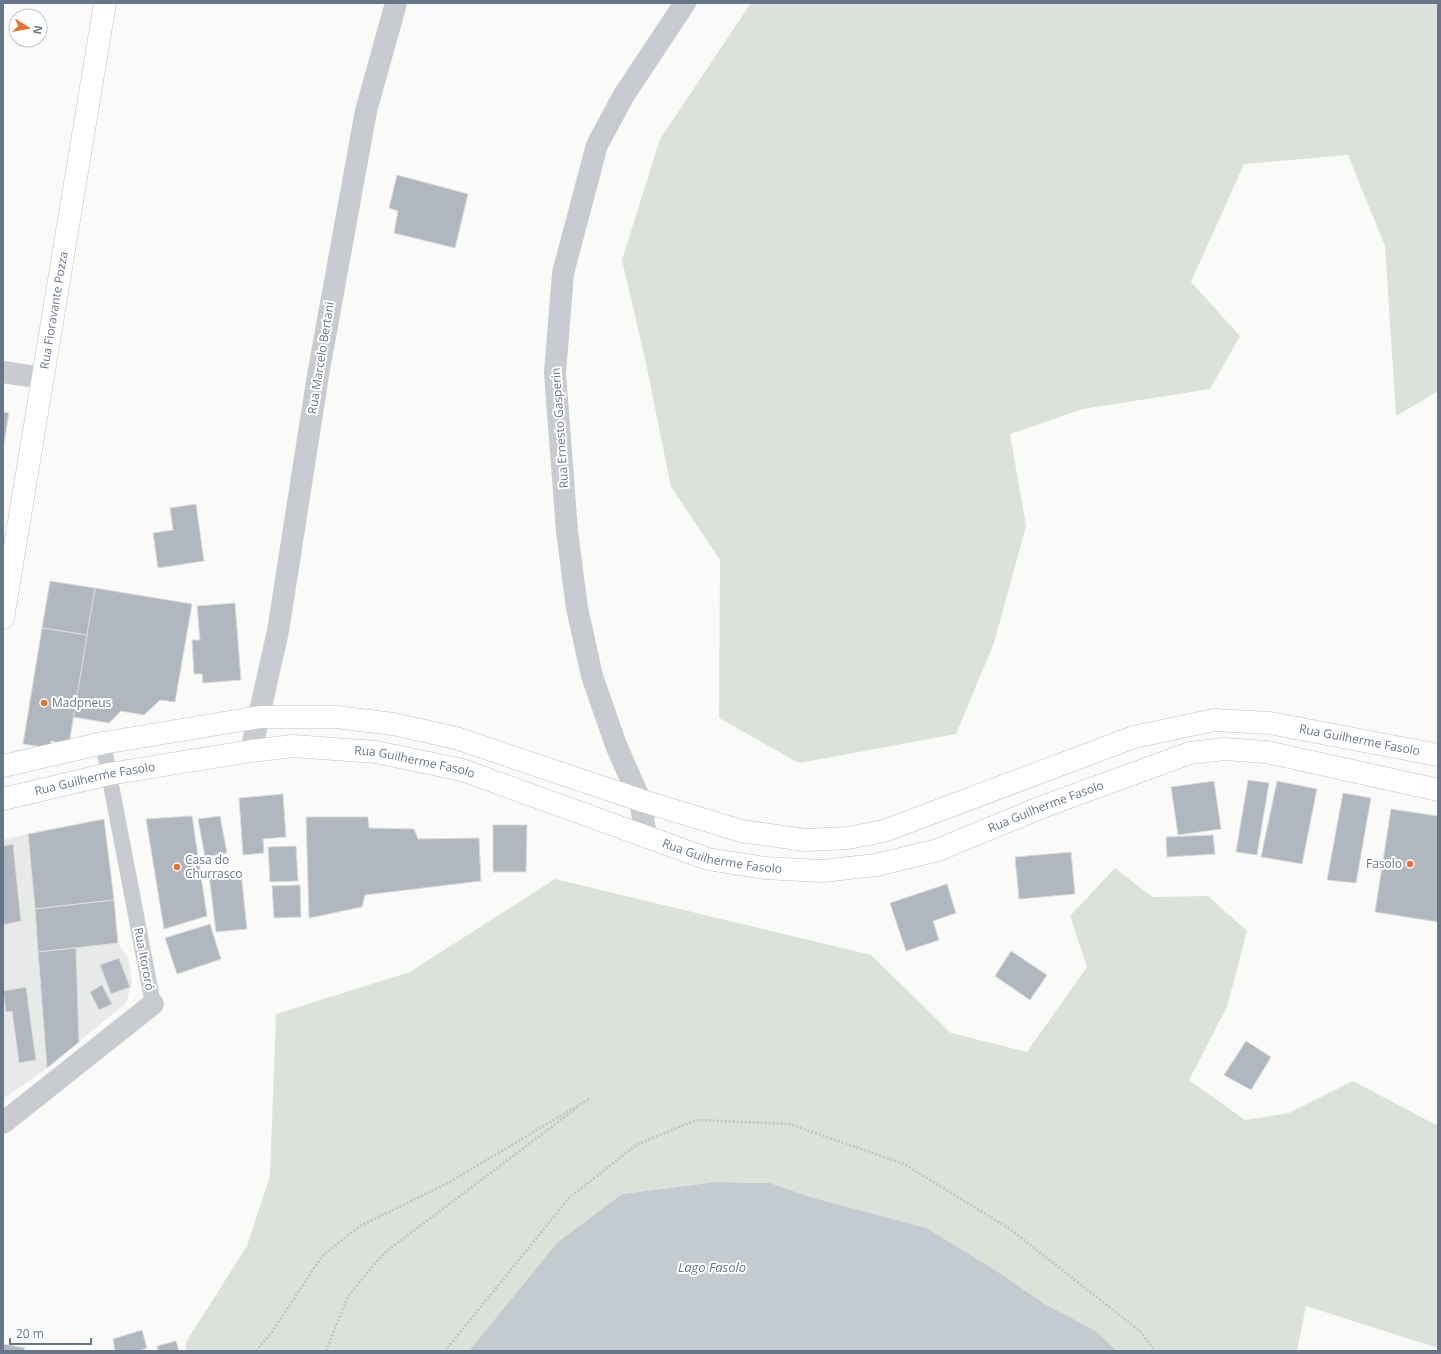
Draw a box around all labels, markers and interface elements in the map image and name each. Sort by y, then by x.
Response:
north arrow [8,8,48,48]
text: N [30,24,47,36]
street label: Rua Fioravante Pozza [35,250,72,370]
street label: Rua Marcelo Bertani [303,301,338,415]
street label: Rua Ernesto Gasperin [547,367,572,489]
place label: Madpneus [52,694,112,711]
marker: Madpneus [39,698,49,708]
street label: Rua Guilherme Fasolo [1298,720,1422,759]
street label: Rua Guilherme Fasolo [354,741,478,782]
street label: Rua Guilherme Fasolo [33,758,156,799]
street label: Rua Guilherme Fasolo [985,776,1106,836]
street label: Rua Guilherme Fasolo [660,834,782,877]
place label: Casa do Churrasco [185,851,242,882]
place label: Fasolo [1366,855,1402,872]
marker: Fasolo [1405,859,1415,869]
marker: Casa do Churrasco [172,862,182,872]
street label: Rua Itororó [130,926,159,992]
water label: Lago Fasolo [678,1258,746,1276]
scale bar [10,1320,91,1346]
text: 20 m [16,1325,44,1342]

